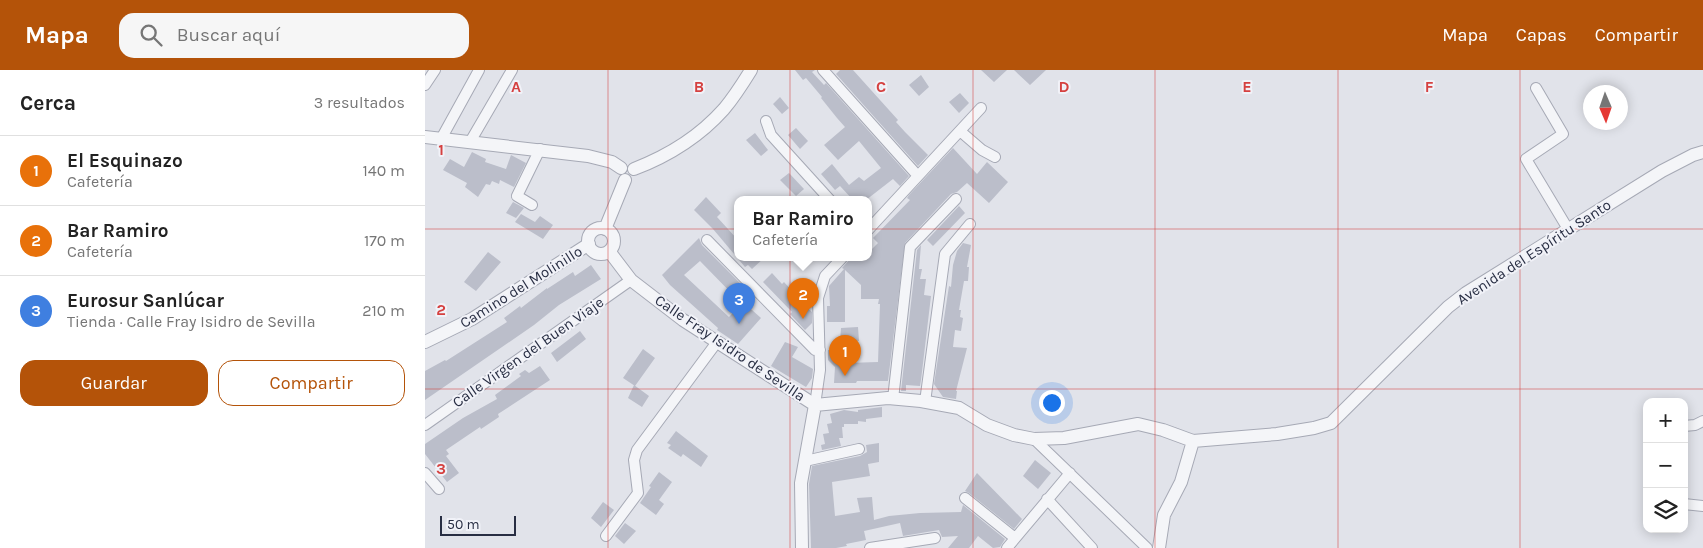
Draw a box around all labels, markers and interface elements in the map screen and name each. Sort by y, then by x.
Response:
search box [119,13,469,58]
text: Mapa [25,21,89,49]
icon: search [137,21,165,49]
text: Buscar aquí [177,24,280,46]
text: Mapa [1442,24,1488,46]
text: Capas [1516,24,1567,46]
text: Compartir [1595,24,1678,46]
text: A [511,77,521,96]
text: B [694,77,704,96]
text: C [876,77,886,96]
text: D [1059,77,1070,96]
text: E [1242,77,1252,96]
text: F [1425,77,1434,96]
north arrow [1583,85,1628,130]
text: Cerca [20,91,76,115]
text: 3 resultados [314,93,405,112]
text: 1 [438,140,444,159]
text: El Esquinazo [67,150,183,172]
text: 1 [33,161,39,180]
text: 140 m [363,161,405,180]
text: Cafetería [67,172,133,191]
street label: Avenida del Espíritu Santo [1454,195,1614,309]
popup [734,196,872,261]
text: Bar Ramiro [752,208,854,230]
text: Bar Ramiro [67,220,169,242]
text: Cafetería [752,230,818,249]
text: 2 [31,231,41,250]
text: 170 m [364,231,405,250]
text: Cafetería [67,242,133,261]
street label: Camino del Molinillo [457,242,585,332]
pin: 2 [787,278,819,319]
pin: 3 [723,283,755,324]
text: Eurosur Sanlúcar [67,290,224,312]
street label: Calle Fray Isidro de Sevilla [651,291,809,405]
street label: Calle Virgen del Buen Viaje [449,293,607,411]
text: 2 [436,300,446,319]
text: 3 [31,301,41,320]
text: 210 m [362,301,405,320]
text: Tienda · Calle Fray Isidro de Sevilla [67,312,316,331]
pin: 1 [829,335,861,376]
button: Guardar [20,360,208,406]
button: Compartir [218,360,405,406]
your location [1039,390,1065,416]
map controls [1643,398,1688,533]
button: + [1643,398,1688,443]
button: − [1643,443,1688,488]
text: 3 [436,459,446,478]
button: layers [1643,488,1688,533]
scale bar [440,513,516,536]
text: 50 m [447,516,480,533]

